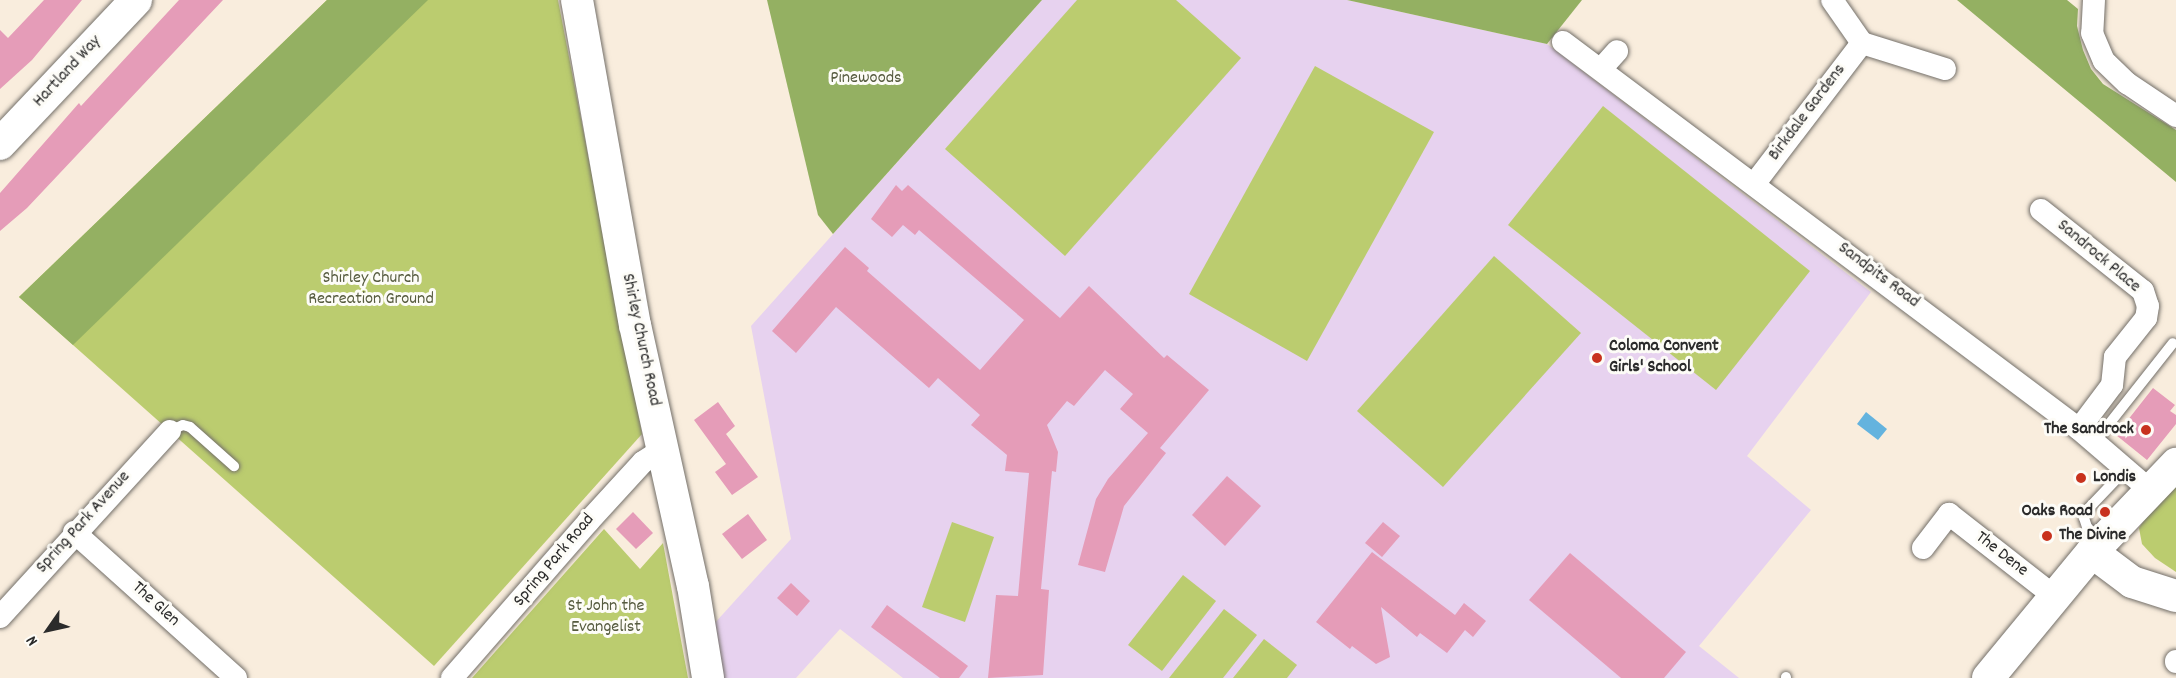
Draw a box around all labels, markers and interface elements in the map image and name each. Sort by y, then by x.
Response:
street label: Hartland Way [29,31,107,113]
street label: Birkdale Gardens [1765,60,1851,166]
park label: Pinewoods [830,68,902,90]
street label: Sandrock Place [2052,216,2144,298]
street label: Sandpits Road [1833,238,1923,314]
park label: Shirley Church Recreation Ground [308,269,434,312]
street label: Shirley Church Road [615,272,665,408]
place label: Coloma Convent Girls' School [1609,337,1719,380]
marker: Coloma Convent Girls' School [1590,351,1604,365]
place label: The Sandrock [2044,419,2134,441]
marker: The Sandrock [2139,423,2153,437]
street label: Spring Park Avenue [32,467,136,579]
place label: Londis [2093,467,2136,489]
marker: Londis [2074,471,2088,485]
place label: Oaks Road [2021,501,2093,523]
marker: Oaks Road [2098,505,2112,519]
street label: Spring Park Road [510,510,600,612]
place label: The Divine [2059,525,2126,547]
street label: The Dene [1970,528,2032,582]
marker: The Divine [2040,529,2054,543]
street label: The Glen [127,578,183,632]
park label: St John the Evangelist [568,597,644,640]
north arrow [18,600,78,660]
text: N [21,631,44,650]

